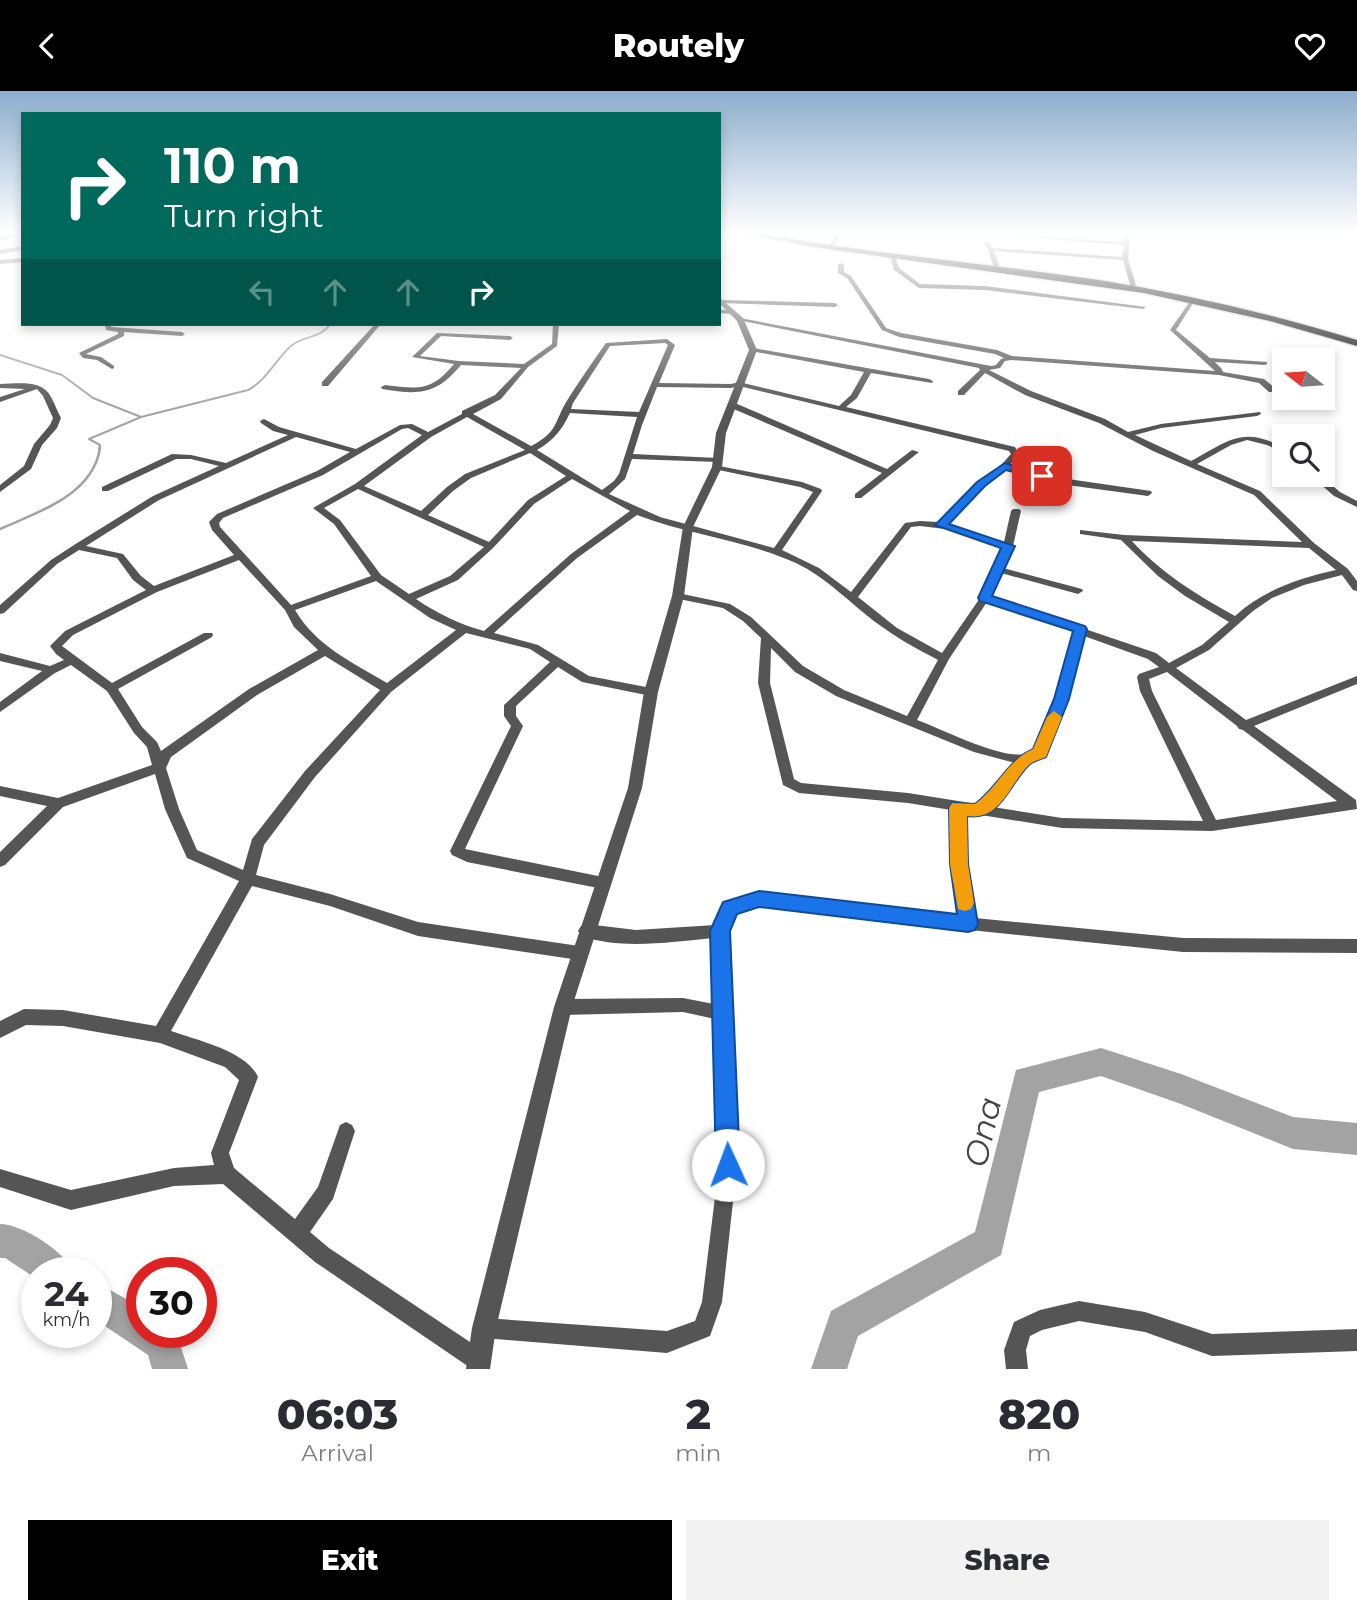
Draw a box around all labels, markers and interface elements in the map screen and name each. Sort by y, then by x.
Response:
text: Routely [613,26,744,65]
icon: back [28,27,66,65]
icon: heart [1291,27,1329,65]
text: 110 m [164,136,301,195]
icon: right [49,140,140,231]
text: Turn right [164,196,324,235]
icon: left [243,273,281,311]
icon: ahead [316,273,354,311]
icon: ahead [389,273,427,311]
icon: right [462,273,500,311]
north arrow [1272,347,1335,409]
map controls [1272,347,1335,487]
button: search [1272,424,1335,487]
pin [1012,446,1072,506]
icon: arrive [1023,457,1061,495]
water label: Ona [956,1093,1009,1170]
position arrow [691,1128,765,1202]
speed limit sign: 30 [126,1257,217,1348]
text: 24 [44,1272,89,1315]
text: km/h [42,1309,91,1331]
text: 06:03 [277,1388,398,1440]
text: 2 [686,1388,711,1440]
text: 820 [998,1388,1080,1440]
text: Arrival [301,1439,374,1467]
text: min [675,1439,721,1467]
text: m [1027,1439,1051,1467]
button: Exit [28,1520,672,1600]
button: Share [686,1520,1329,1600]

